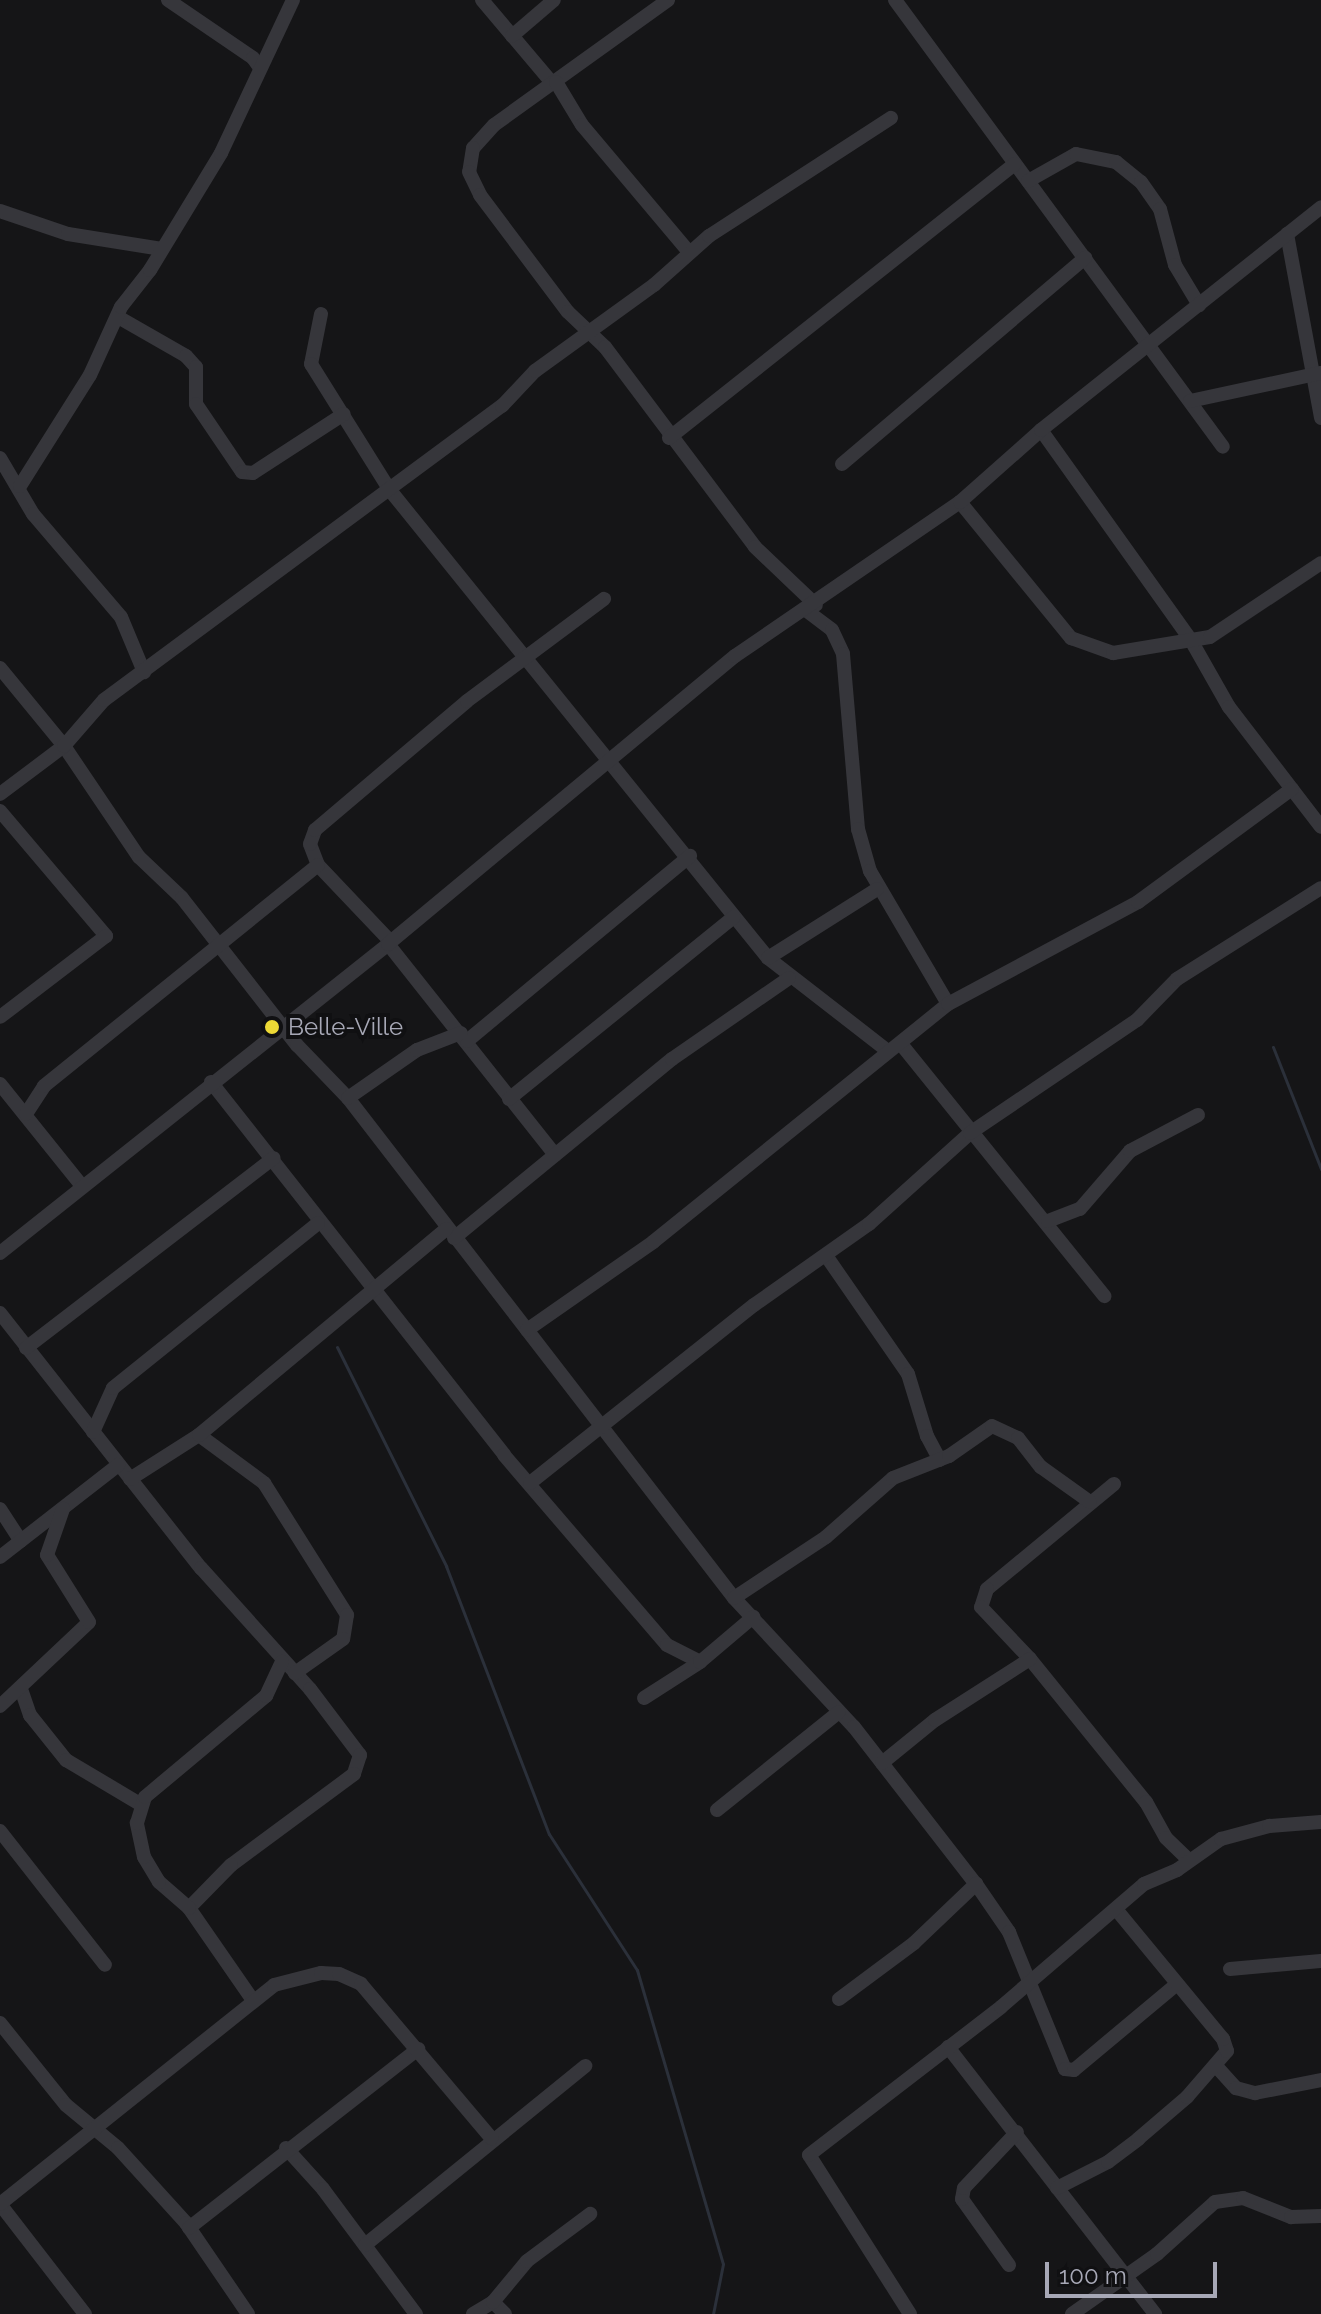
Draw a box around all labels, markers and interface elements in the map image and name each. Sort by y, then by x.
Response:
place label: Belle-Ville [288,1013,403,1041]
marker: Belle-Ville [263,1018,281,1036]
scale bar [1049,2246,1221,2296]
text: 100 m [1059,2261,1127,2290]

